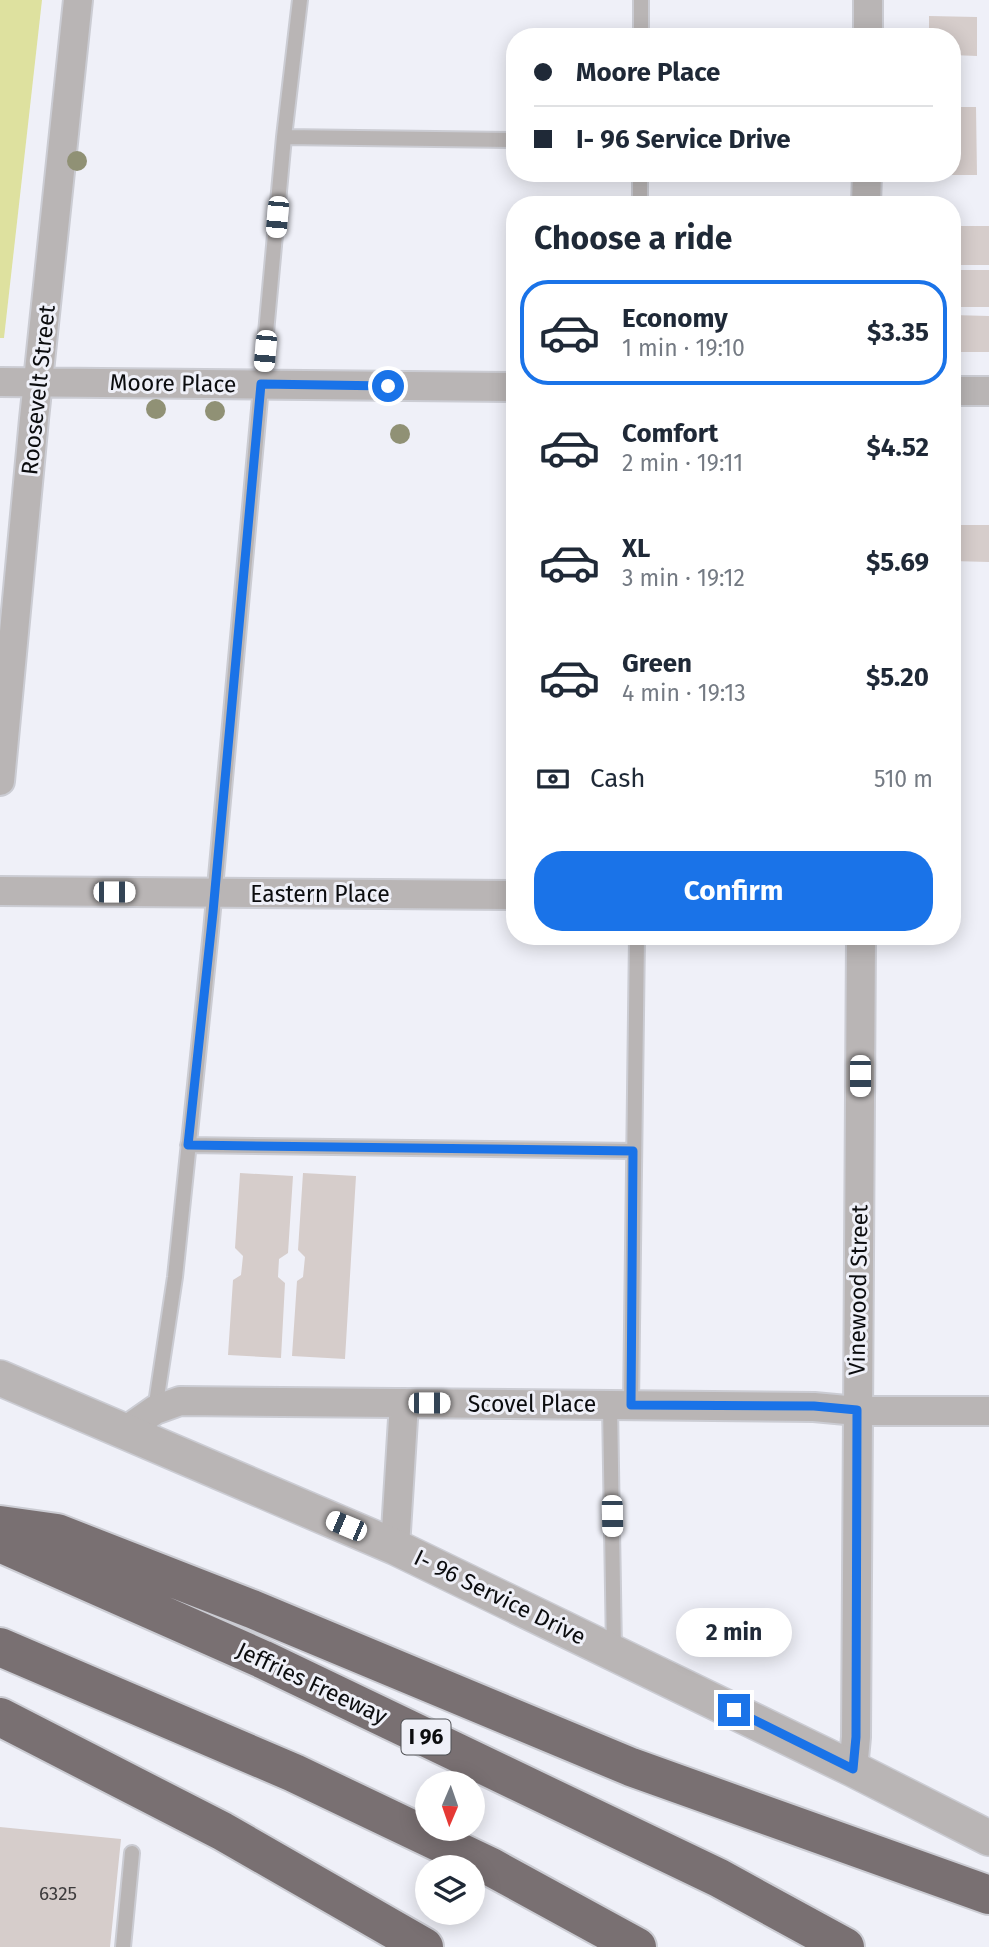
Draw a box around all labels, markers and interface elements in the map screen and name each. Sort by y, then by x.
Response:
text: Moore Place [576,57,720,88]
text: I- 96 Service Drive [576,124,791,155]
car [265,195,290,239]
text: Choose a ride [534,219,732,257]
icon: car [538,301,601,364]
street label: Roosevelt Street [15,303,61,476]
text: Economy [622,303,728,334]
text: $3.35 [867,317,929,348]
car [253,329,278,373]
text: 1 min · 19:10 [622,334,745,362]
street label: Moore Place [109,368,237,398]
route start [372,370,404,402]
icon: car [538,416,601,479]
text: Comfort [622,418,718,449]
text: $4.52 [867,432,929,463]
text: 2 min · 19:11 [622,449,743,477]
icon: car [538,531,601,594]
text: XL [622,533,650,564]
text: $5.69 [866,547,929,578]
text: 3 min · 19:12 [622,564,745,592]
icon: car [538,646,601,709]
text: Green [622,648,692,679]
text: $5.20 [866,662,929,693]
text: 4 min · 19:13 [622,679,746,707]
icon: cash [534,760,572,798]
text: Cash [590,763,646,794]
text: 510 m [874,765,933,793]
button: Confirm [534,851,933,931]
street label: Eastern Place [250,880,390,908]
car [94,882,136,903]
car [850,1055,871,1097]
street label: Vinewood Street [843,1204,874,1376]
street label: Scovel Place [468,1390,596,1418]
car [409,1393,451,1414]
car [602,1495,623,1537]
car [323,1508,370,1544]
street label: I- 96 Service Drive [410,1543,590,1651]
callout: 2 min [676,1608,792,1658]
text: 2 min [706,1618,762,1646]
street label: Jeffries Freeway [232,1636,392,1730]
route end [718,1694,750,1726]
road number: I 96 [402,1720,450,1754]
north arrow [415,1771,485,1841]
map controls [415,1771,485,1925]
button: layers [415,1855,485,1925]
house number: 6325 [39,1882,77,1905]

